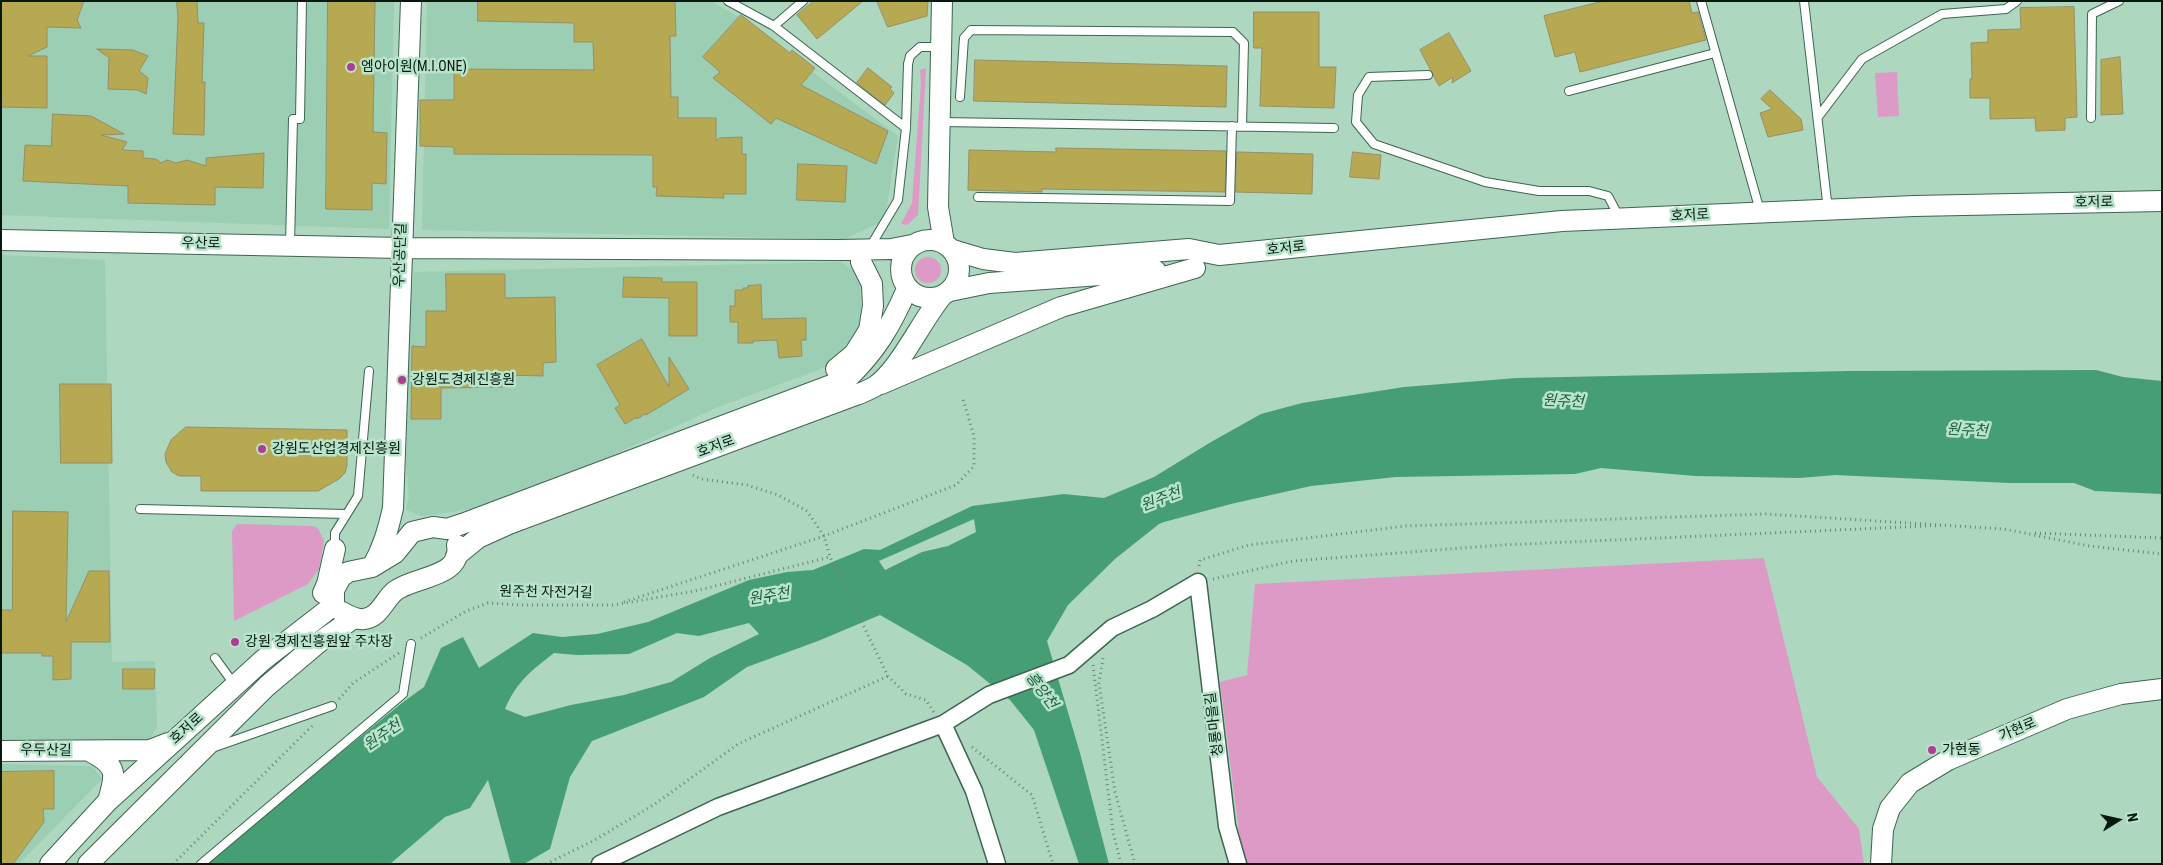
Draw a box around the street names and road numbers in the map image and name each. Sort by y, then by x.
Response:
street label: 호저로 [2075,194,2113,212]
street label: 호저로 [1670,207,1710,225]
street label: 우산공단길 [391,223,411,287]
street label: 우산로 [182,235,220,253]
street label: 호저로 [1266,239,1306,259]
street label: 호저로 [695,432,737,462]
street label: 원주천 자전거길 [499,584,593,602]
street label: 청룡마을길 [1203,691,1227,757]
street label: 호저로 [167,710,207,748]
street label: 가현로 [1997,715,2039,745]
street label: 우두산길 [20,742,72,760]

